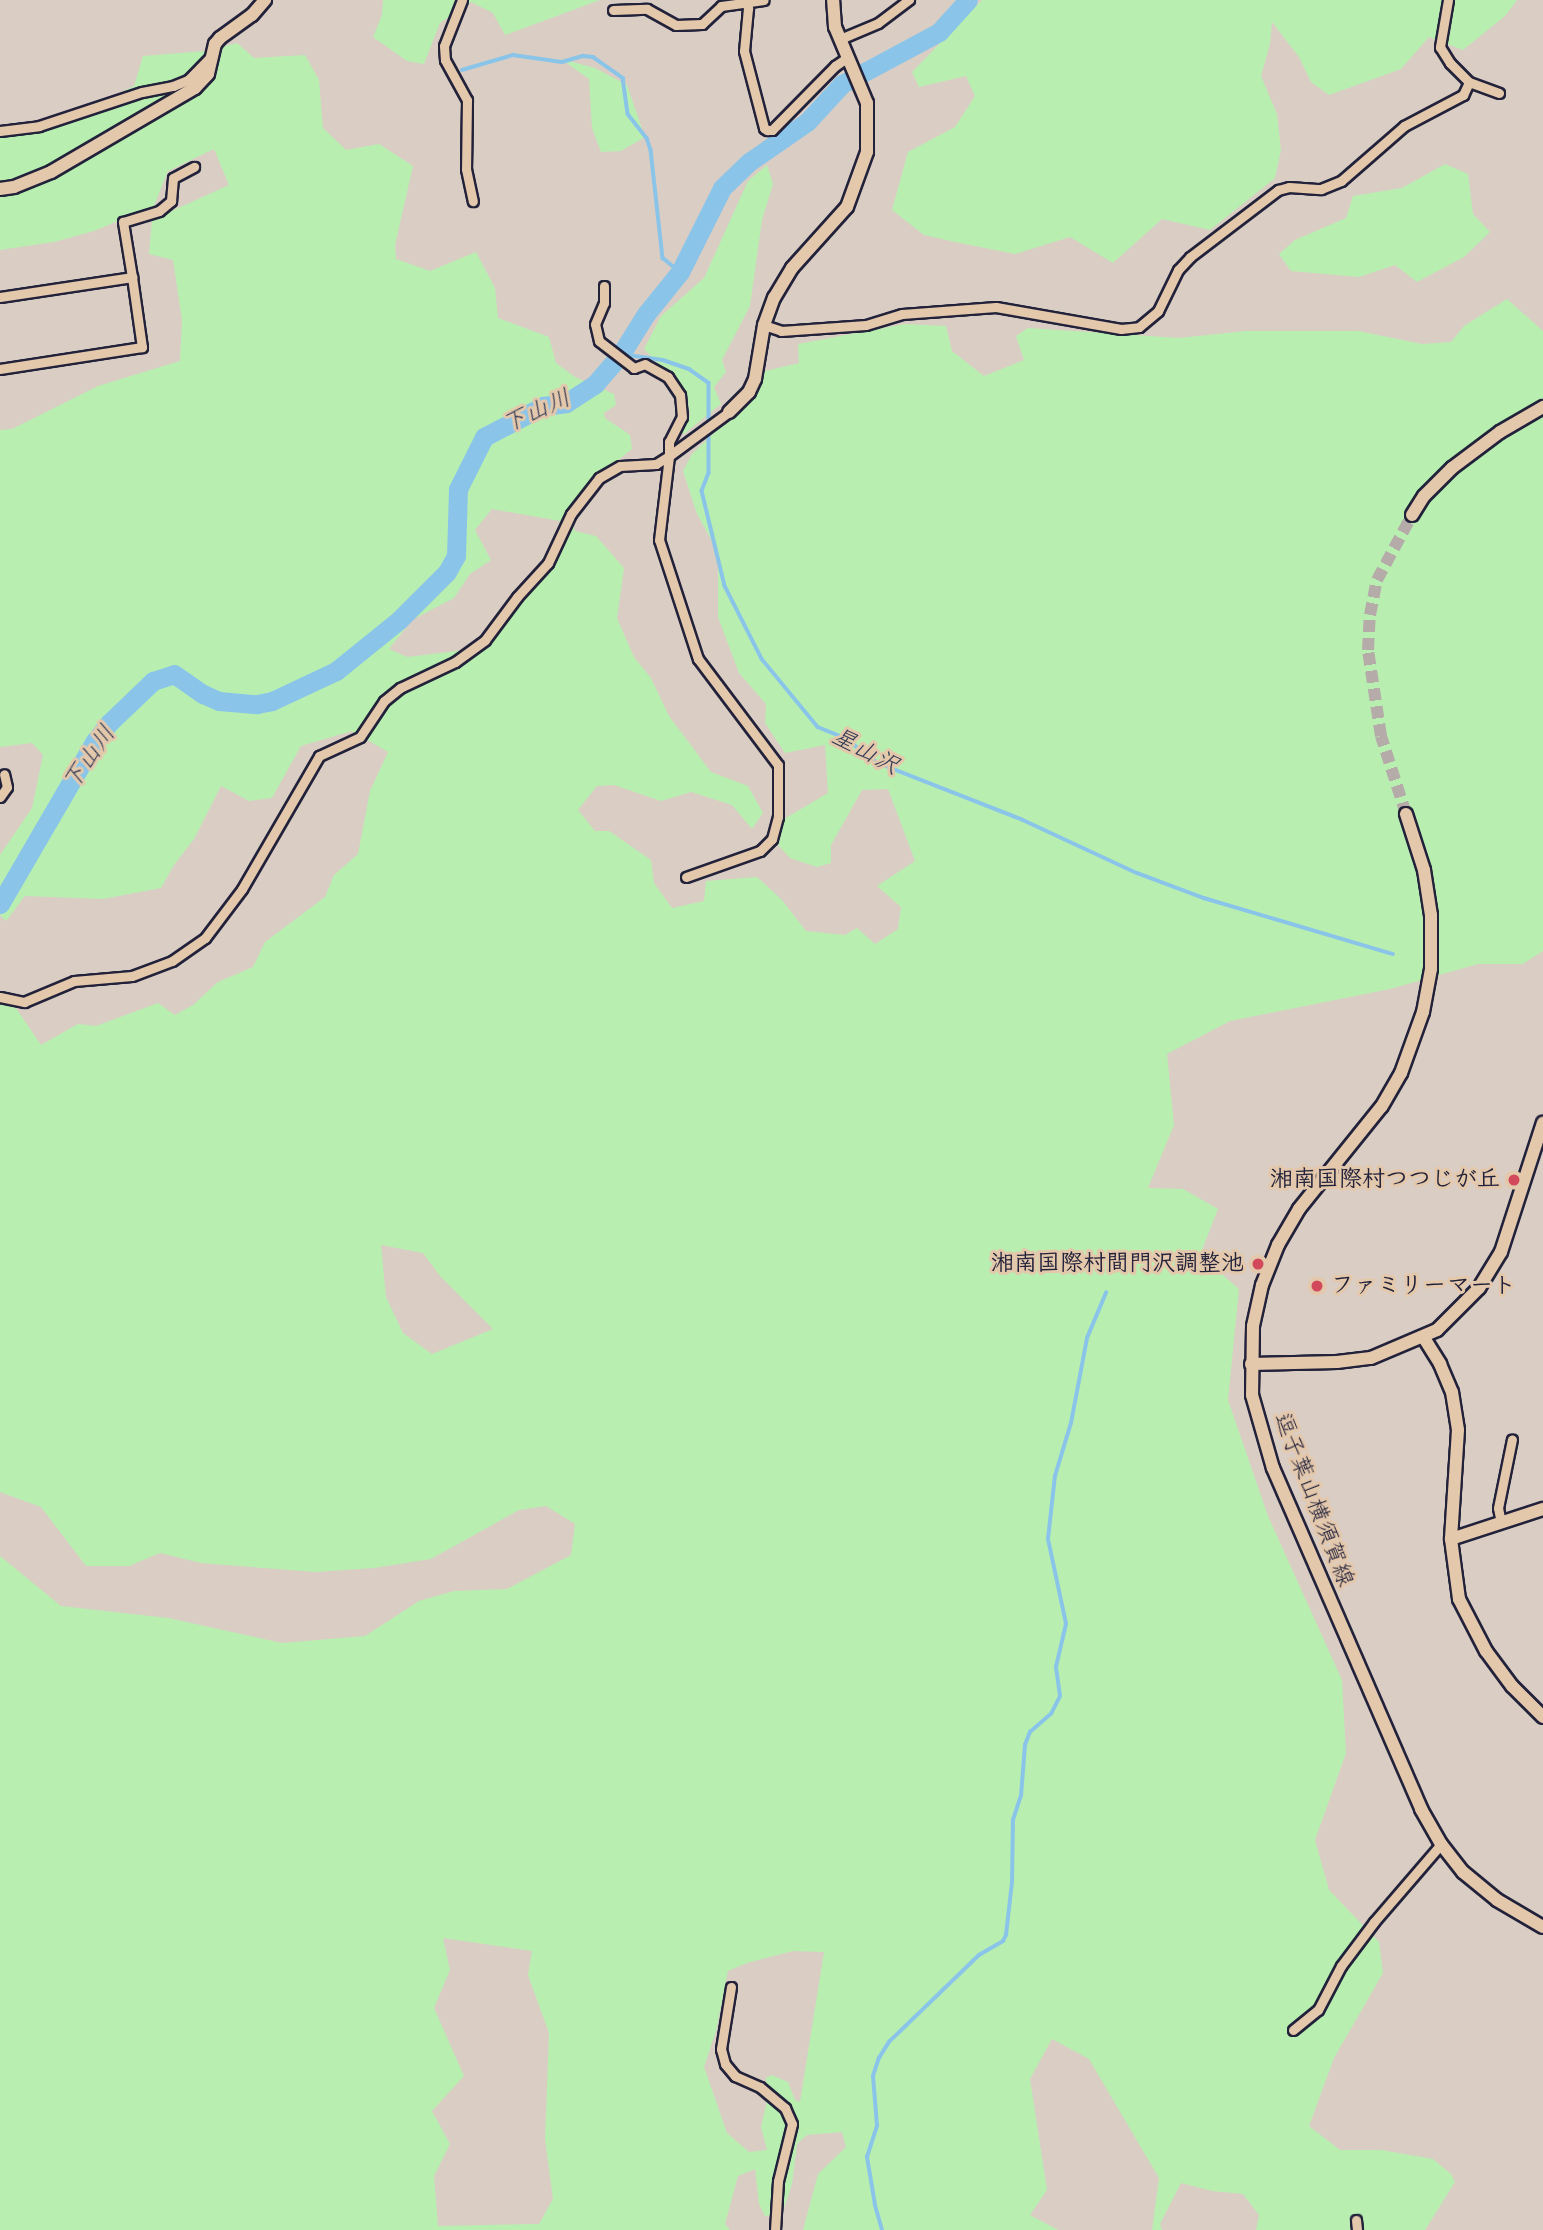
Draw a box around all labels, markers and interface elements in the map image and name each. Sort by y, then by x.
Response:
water label: 下山川 [498,384,576,440]
water label: 下山川 [58,720,122,796]
water label: 星山沢 [826,722,904,782]
place label: 湘南国際村つつじが丘 [1270,1166,1500,1194]
marker: 湘南国際村つつじが丘 [1506,1172,1522,1188]
place label: 湘南国際村間門沢調整池 [991,1250,1244,1278]
marker: 湘南国際村間門沢調整池 [1250,1256,1266,1272]
place label: ファミリーマート [1331,1272,1515,1300]
marker: ファミリーマート [1309,1278,1325,1294]
street label: 逗子葉山横須賀線 [1267,1409,1359,1591]

